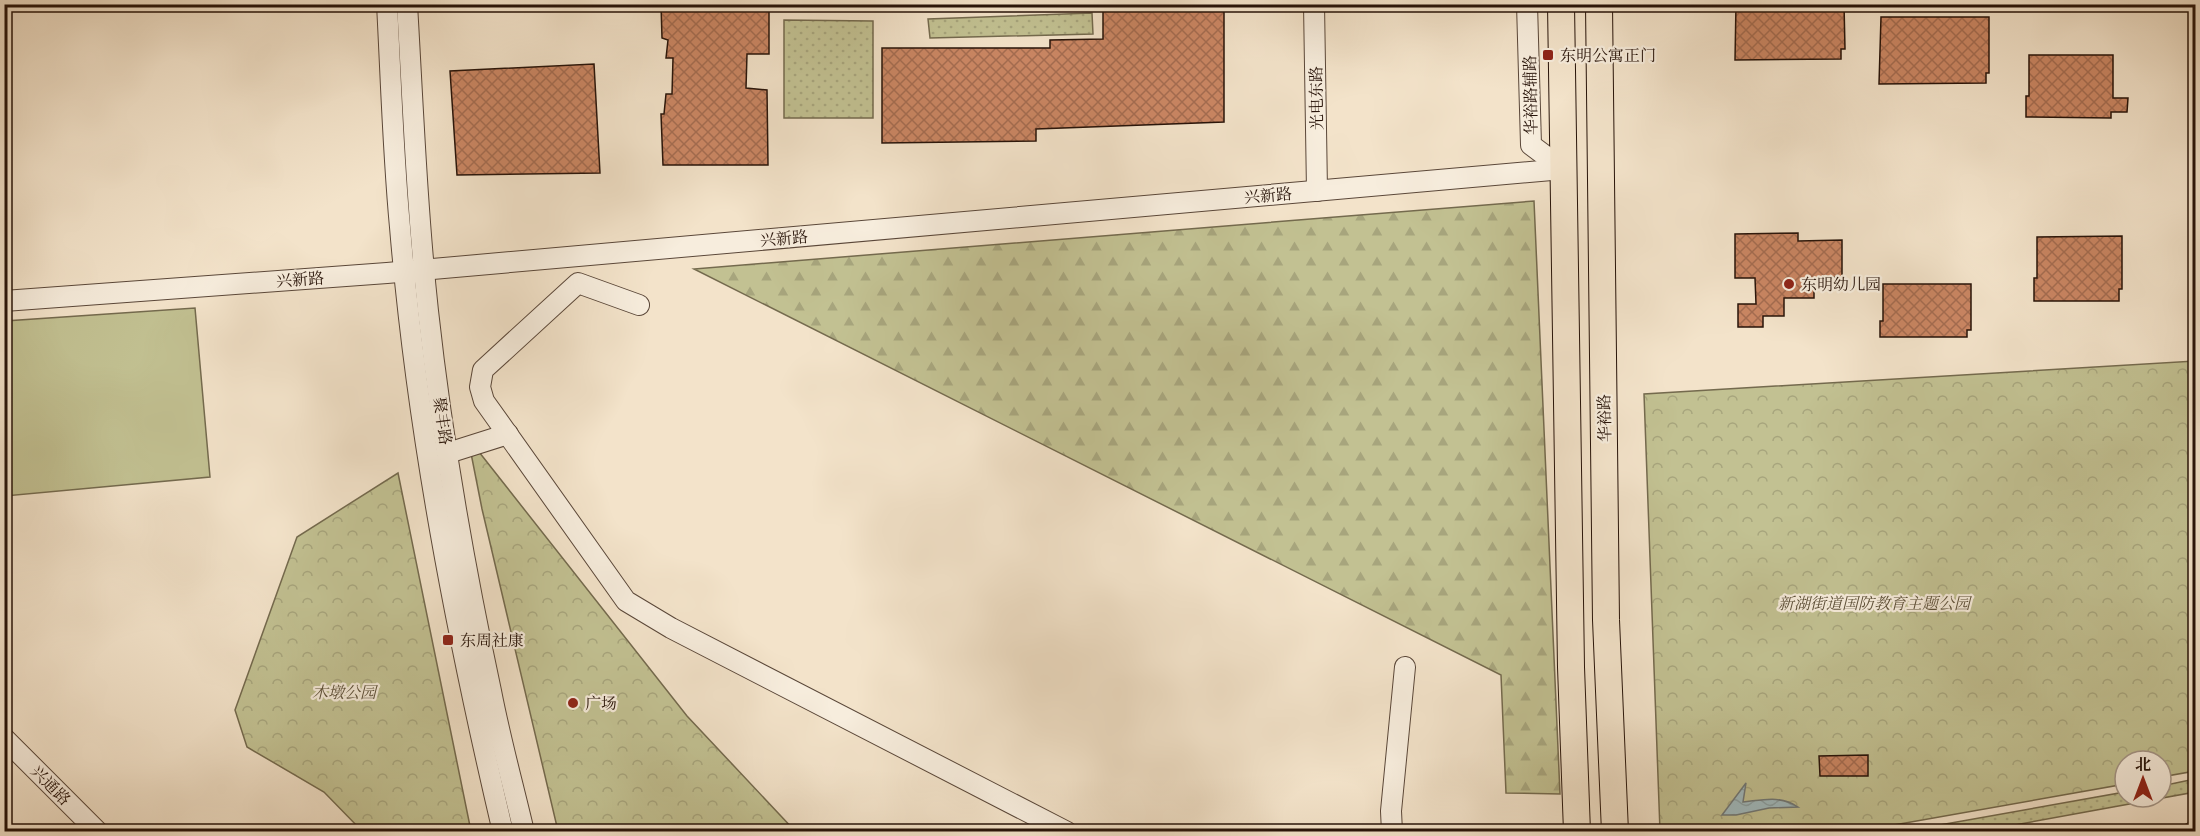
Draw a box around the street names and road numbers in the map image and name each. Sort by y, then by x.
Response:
street label: 华裕路辅路 [1519,55,1543,135]
street label: 光电东路 [1305,66,1329,130]
street label: 兴新路 [1243,183,1293,209]
street label: 兴新路 [759,226,809,252]
street label: 兴新路 [275,267,325,293]
street label: 华裕路 [1594,394,1616,442]
street label: 聚丰路 [428,396,456,446]
street label: 兴通路 [26,761,75,810]

